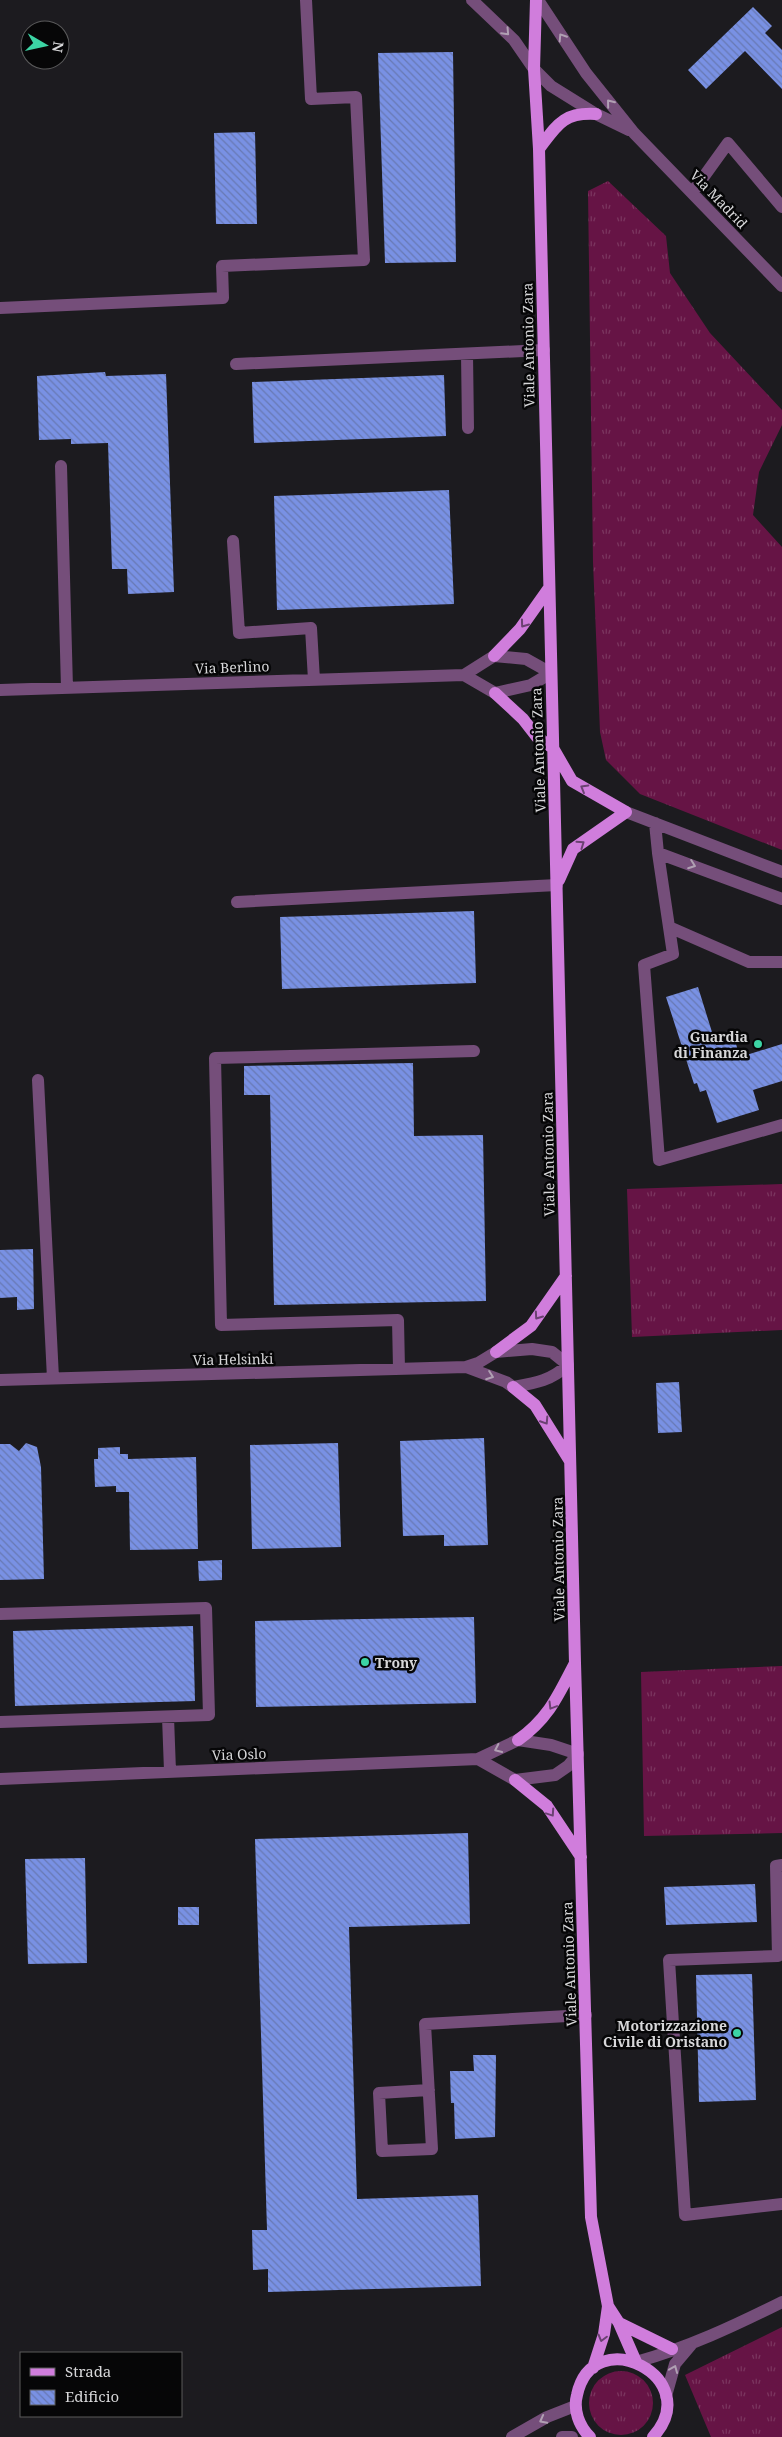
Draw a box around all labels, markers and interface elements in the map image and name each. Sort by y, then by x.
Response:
north arrow [20,20,70,70]
one-way arrow [500,26,509,35]
one-way arrow [559,33,568,42]
text: N [48,40,69,54]
one-way arrow [607,100,615,109]
street label: Via Madrid [686,166,752,233]
street label: Viale Antonio Zara [517,282,539,408]
one-way arrow [521,618,530,627]
street label: Via Berlino [194,656,270,678]
street label: Viale Antonio Zara [526,687,550,813]
one-way arrow [581,784,590,794]
one-way arrow [576,840,585,850]
one-way arrow [688,859,696,869]
place label: Guardia di Finanza [674,1027,748,1062]
marker: Guardia di Finanza [752,1038,764,1050]
street label: Viale Antonio Zara [537,1091,559,1217]
one-way arrow [535,1310,544,1320]
street label: Via Helsinki [192,1349,274,1369]
one-way arrow [485,1370,494,1380]
one-way arrow [539,1415,548,1424]
street label: Viale Antonio Zara [547,1496,569,1622]
place label: Trony [375,1653,418,1672]
marker: Trony [359,1656,371,1668]
one-way arrow [549,1700,559,1709]
one-way arrow [494,1743,503,1753]
street label: Via Oslo [211,1744,267,1764]
one-way arrow [545,1807,554,1816]
street label: Viale Antonio Zara [557,1901,581,2027]
place label: Motorizzazione Civile di Oristano [603,2016,727,2051]
marker: Motorizzazione Civile di Oristano [731,2027,743,2039]
one-way arrow [598,2333,608,2341]
legend [20,2352,182,2417]
text: Strada [65,2361,111,2381]
one-way arrow [668,2365,679,2374]
text: Edificio [65,2386,119,2406]
one-way arrow [539,2413,548,2423]

